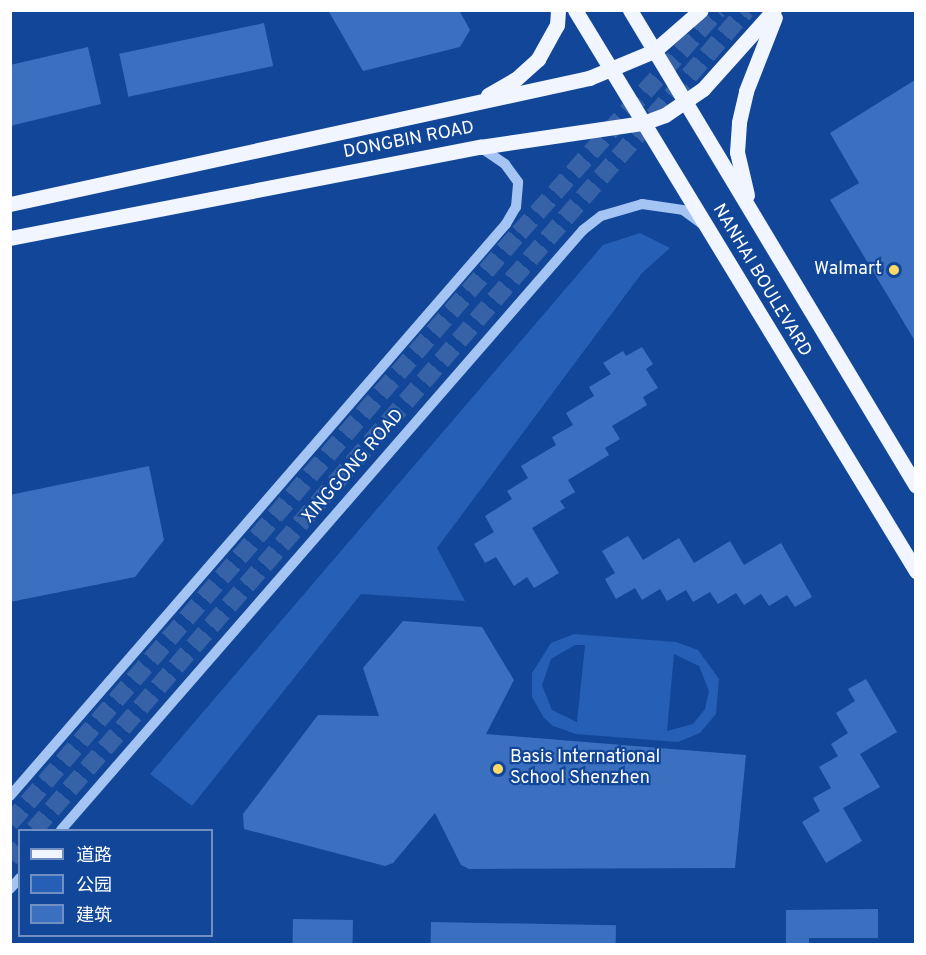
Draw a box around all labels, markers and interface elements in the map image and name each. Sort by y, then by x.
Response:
street label: DONGBIN ROAD [342,118,476,164]
street label: NANHAI BOULEVARD [707,201,815,361]
place label: Walmart [814,259,882,281]
marker: Walmart [887,263,901,277]
street label: XINGGONG ROAD [299,406,409,528]
place label: Basis International School Shenzhen [510,748,660,790]
marker: Basis International School Shenzhen [491,762,505,776]
legend [18,829,213,937]
text: 道路 [76,845,112,868]
text: 公园 [76,875,112,898]
text: 建筑 [76,905,112,928]

